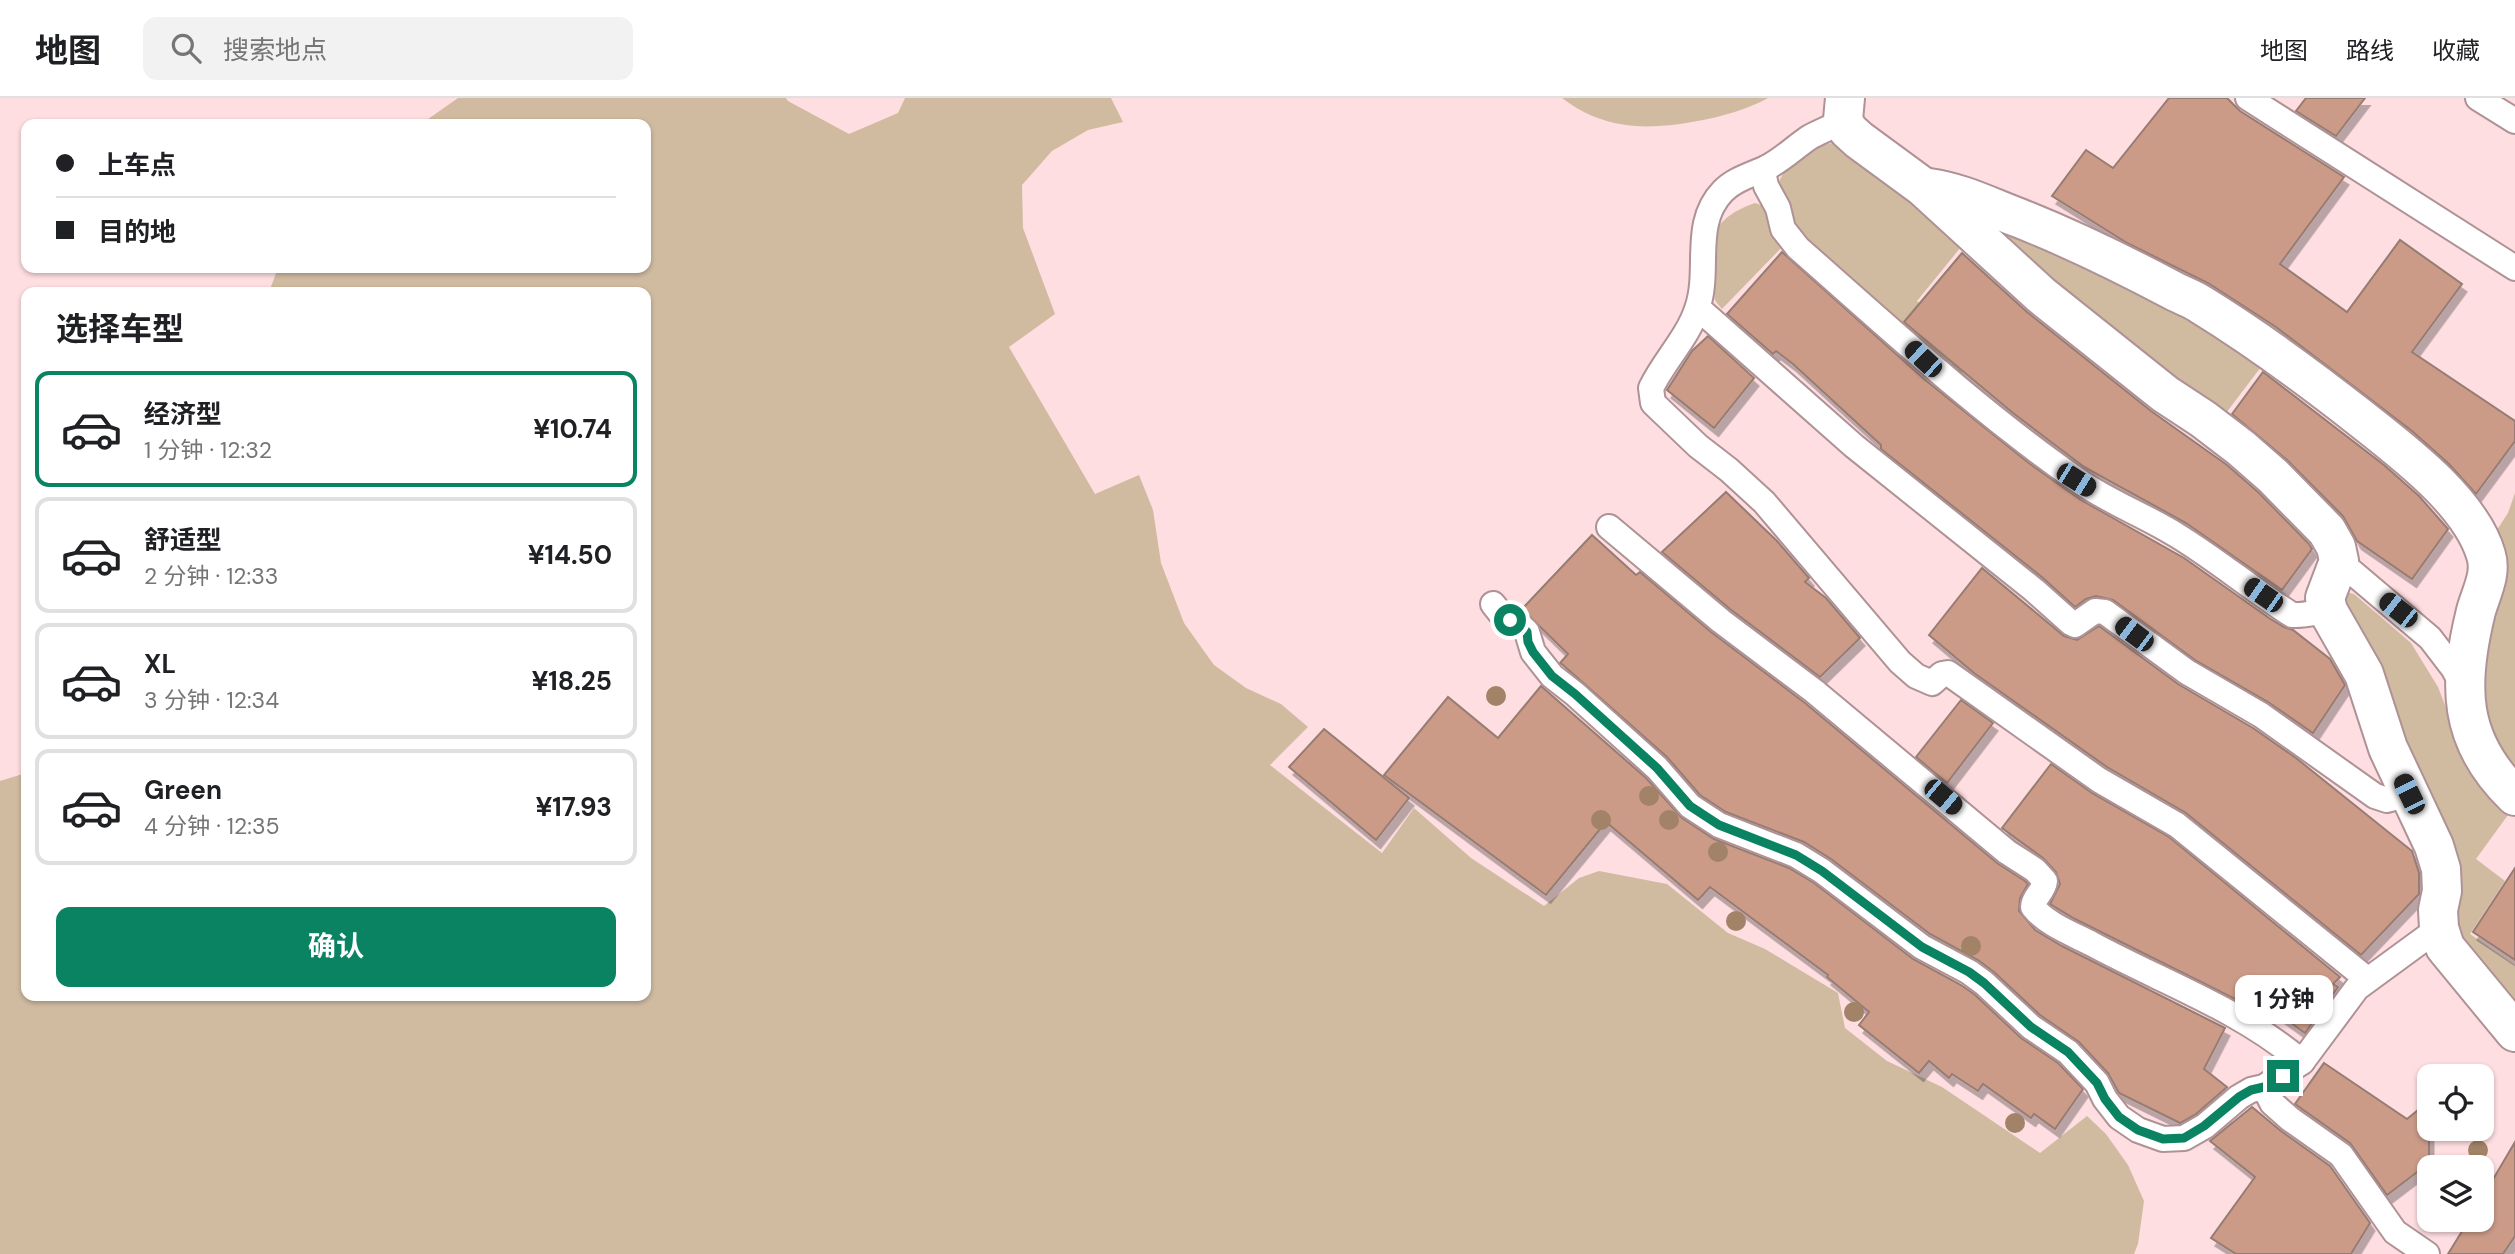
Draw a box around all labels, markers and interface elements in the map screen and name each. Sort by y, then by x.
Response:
search box [143,17,633,80]
text: 地图 [35,29,101,72]
icon: search [167,29,205,67]
text: 搜索地点 [223,33,327,67]
text: 地图 [2260,35,2308,66]
text: 路线 [2346,35,2394,66]
text: 收藏 [2432,35,2480,66]
text: 上车点 [98,148,176,182]
text: 目的地 [98,215,176,249]
text: 选择车型 [56,308,184,350]
car [1901,337,1946,381]
text: 经济型 [144,397,222,431]
icon: car [60,398,123,461]
text: ¥10.74 [533,412,612,446]
text: 1 分钟 · 12:32 [144,435,272,465]
car [2053,460,2100,500]
text: 舒适型 [144,523,222,557]
icon: car [60,524,123,587]
text: ¥14.50 [528,538,612,572]
text: 2 分钟 · 12:33 [144,561,278,591]
car [2240,574,2287,616]
car [2375,589,2422,631]
route start [1494,604,1526,636]
car [2111,613,2158,655]
text: XL [144,647,176,681]
icon: car [60,650,123,713]
text: ¥18.25 [531,664,612,698]
text: 3 分钟 · 12:34 [144,685,279,715]
car [2391,771,2428,817]
text: Green [144,773,222,807]
car [1921,775,1966,819]
icon: car [60,776,123,839]
text: ¥17.93 [535,790,612,824]
text: 4 分钟 · 12:35 [144,811,280,841]
button: 确认 [56,907,616,987]
callout: 1 分钟 [2234,974,2332,1024]
text: 1 分钟 [2254,984,2314,1014]
route end [2267,1060,2299,1092]
map controls [2417,1064,2494,1232]
button: locate [2417,1064,2494,1141]
button: layers [2417,1155,2494,1232]

